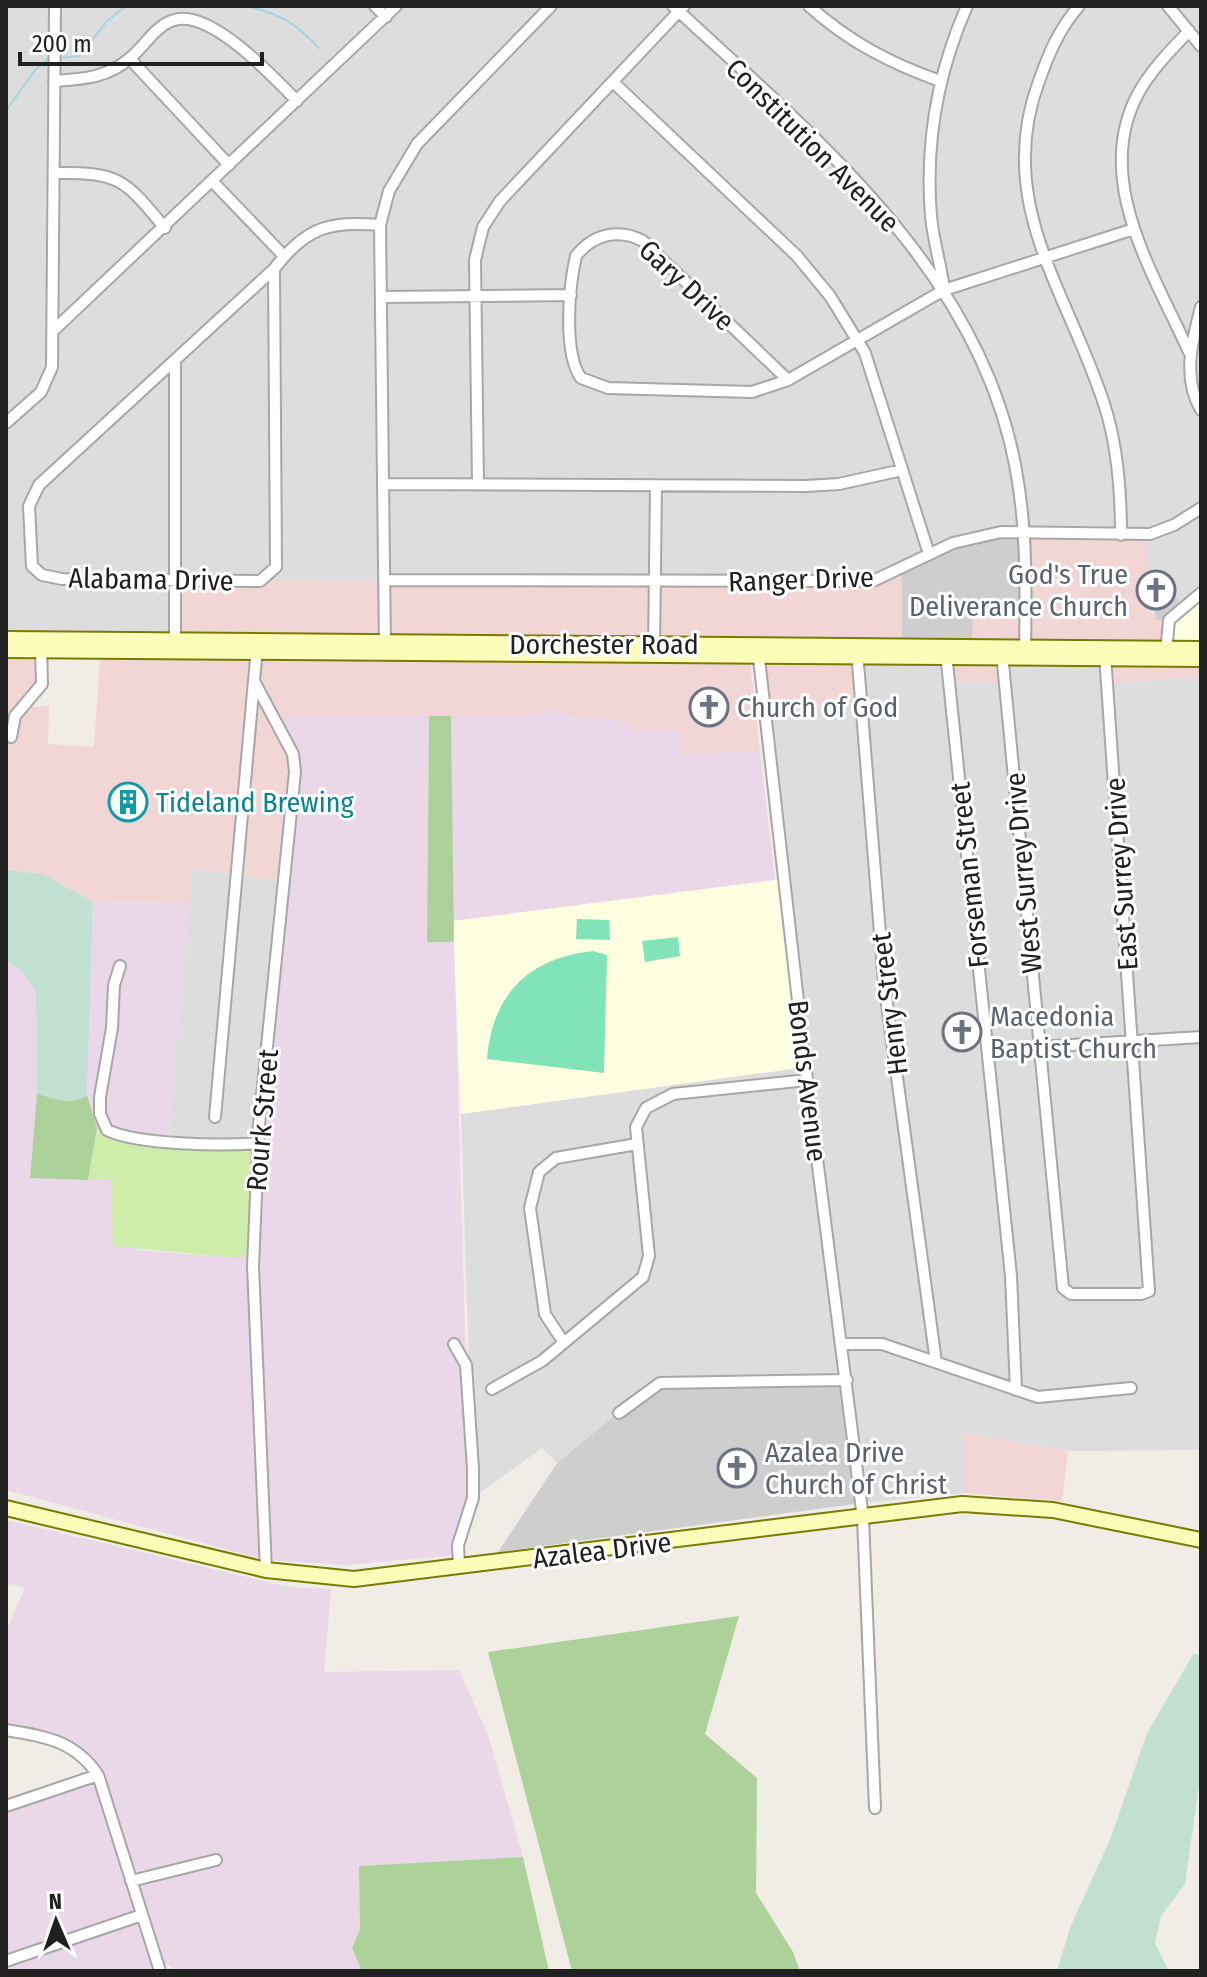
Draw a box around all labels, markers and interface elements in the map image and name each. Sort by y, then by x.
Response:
scale bar [20,16,262,66]
text: 200 m [32,30,92,58]
street label: Constitution Avenue [719,52,906,239]
street label: Gary Drive [632,233,741,338]
place label: God's True Deliverance Church [909,558,1128,623]
street label: Ranger Drive [728,560,874,599]
street label: Alabama Drive [68,562,234,597]
church icon: God's True Deliverance Church [1135,569,1177,611]
street label: Dorchester Road [509,628,699,661]
church icon: Church of God [688,686,730,728]
place label: Church of God [737,691,898,724]
street label: West Surrey Drive [998,771,1049,975]
street label: East Surrey Drive [1098,776,1145,972]
street label: Forseman Street [943,780,996,969]
building icon: Tideland Brewing [107,781,149,823]
place label: Tideland Brewing [156,786,354,819]
street label: Henry Street [864,930,915,1077]
street label: Bonds Avenue [781,998,834,1164]
place label: Macedonia Baptist Church [990,1000,1157,1065]
church icon: Macedonia Baptist Church [941,1011,983,1053]
street label: Rourk Street [240,1047,285,1192]
place label: Azalea Drive Church of Christ [765,1436,948,1501]
church icon: Azalea Drive Church of Christ [716,1447,758,1489]
street label: Azalea Drive [531,1526,673,1575]
north arrow [16,1881,96,1961]
text: N [48,1888,62,1915]

